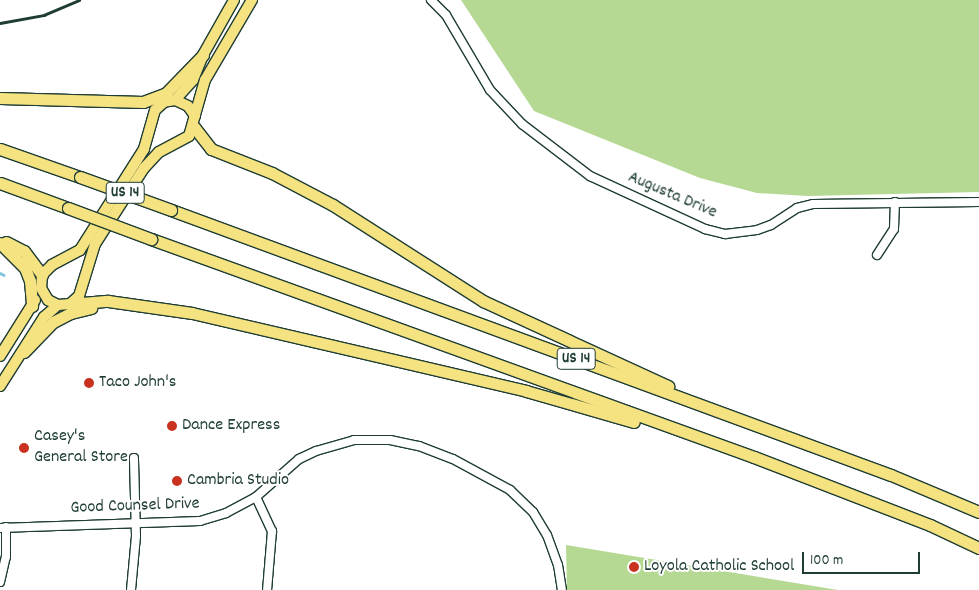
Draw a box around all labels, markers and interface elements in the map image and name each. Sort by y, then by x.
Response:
street label: Augusta Drive [624,168,720,224]
road number: US 14 [105,180,145,207]
road number: US 14 [556,346,596,372]
place label: Taco John's [99,372,176,394]
marker: Taco John's [83,377,95,389]
place label: Dance Express [182,415,280,437]
marker: Dance Express [166,420,178,432]
place label: Casey's General Store [34,427,128,469]
marker: Casey's General Store [18,442,30,454]
place label: Cambria Studio [187,470,289,492]
marker: Cambria Studio [171,475,183,487]
street label: Good Counsel Drive [70,494,200,520]
scale bar [804,542,922,574]
text: 100 m [810,550,843,572]
place label: Loyola Catholic School [644,556,794,578]
marker: Loyola Catholic School [628,561,640,573]

